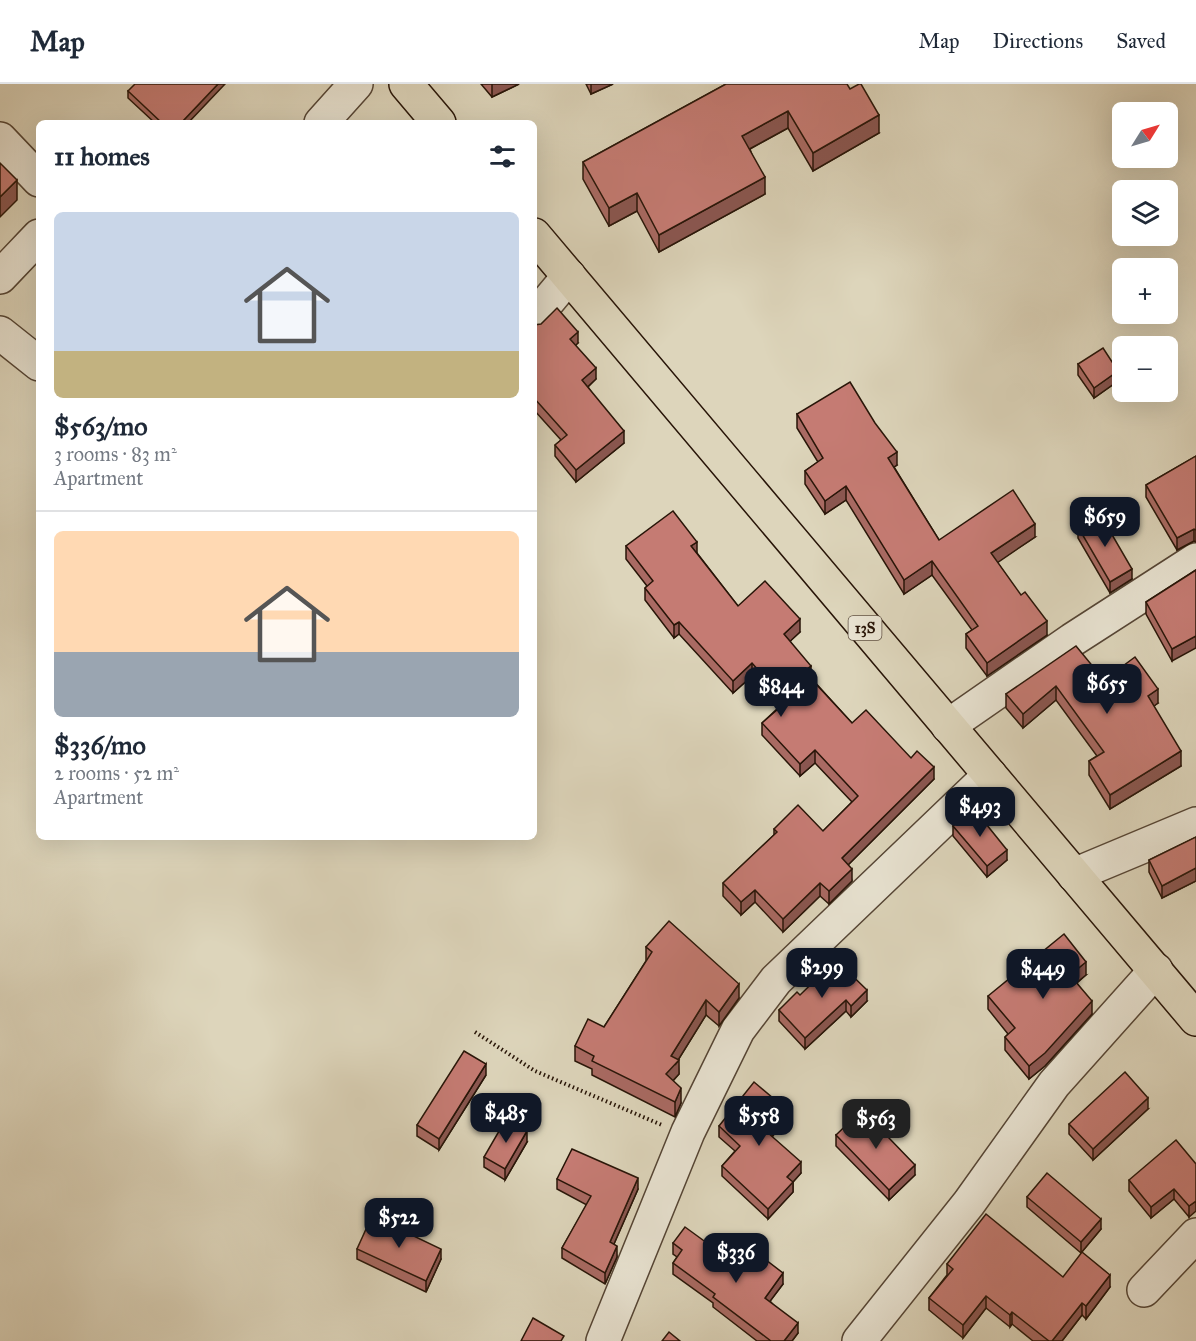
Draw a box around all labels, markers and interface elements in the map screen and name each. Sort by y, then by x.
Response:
text: Map [30,24,85,59]
text: Map [919,28,960,54]
text: Directions [993,28,1083,54]
text: Saved [1116,28,1166,54]
north arrow [1112,102,1178,168]
map controls [1112,102,1178,402]
text: 11 homes [54,140,150,172]
icon: filters [486,140,519,173]
button: layers [1112,180,1178,246]
icon: home [233,251,341,359]
button: + [1112,258,1178,324]
button: − [1112,336,1178,402]
text: $563/mo [54,410,147,442]
text: 3 rooms · 83 m² [54,442,177,466]
text: Apartment [54,466,143,490]
pin: $659 [1069,497,1141,548]
text: $659 [1084,504,1126,528]
icon: home [233,570,341,678]
road number: 13S [848,616,882,640]
pin: $655 [1071,664,1143,715]
pin: $844 [745,667,817,718]
text: $655 [1087,671,1127,695]
text: $844 [759,674,803,698]
text: $336/mo [54,729,146,761]
text: 2 rooms · 52 m² [54,761,179,785]
text: Apartment [54,785,143,809]
pin: $493 [944,787,1016,838]
text: $493 [959,794,1001,818]
pin: $299 [786,948,858,999]
pin: $449 [1007,949,1079,1000]
text: $299 [800,955,844,979]
text: $449 [1020,956,1066,980]
pin: $485 [470,1093,542,1144]
pin: $558 [723,1096,795,1147]
pin: $563 [840,1099,912,1150]
text: $485 [484,1100,528,1124]
text: $558 [738,1103,780,1127]
text: $563 [856,1106,896,1130]
pin: $522 [363,1198,435,1249]
text: $522 [379,1205,419,1229]
pin: $336 [700,1233,772,1284]
text: $336 [717,1240,755,1264]

